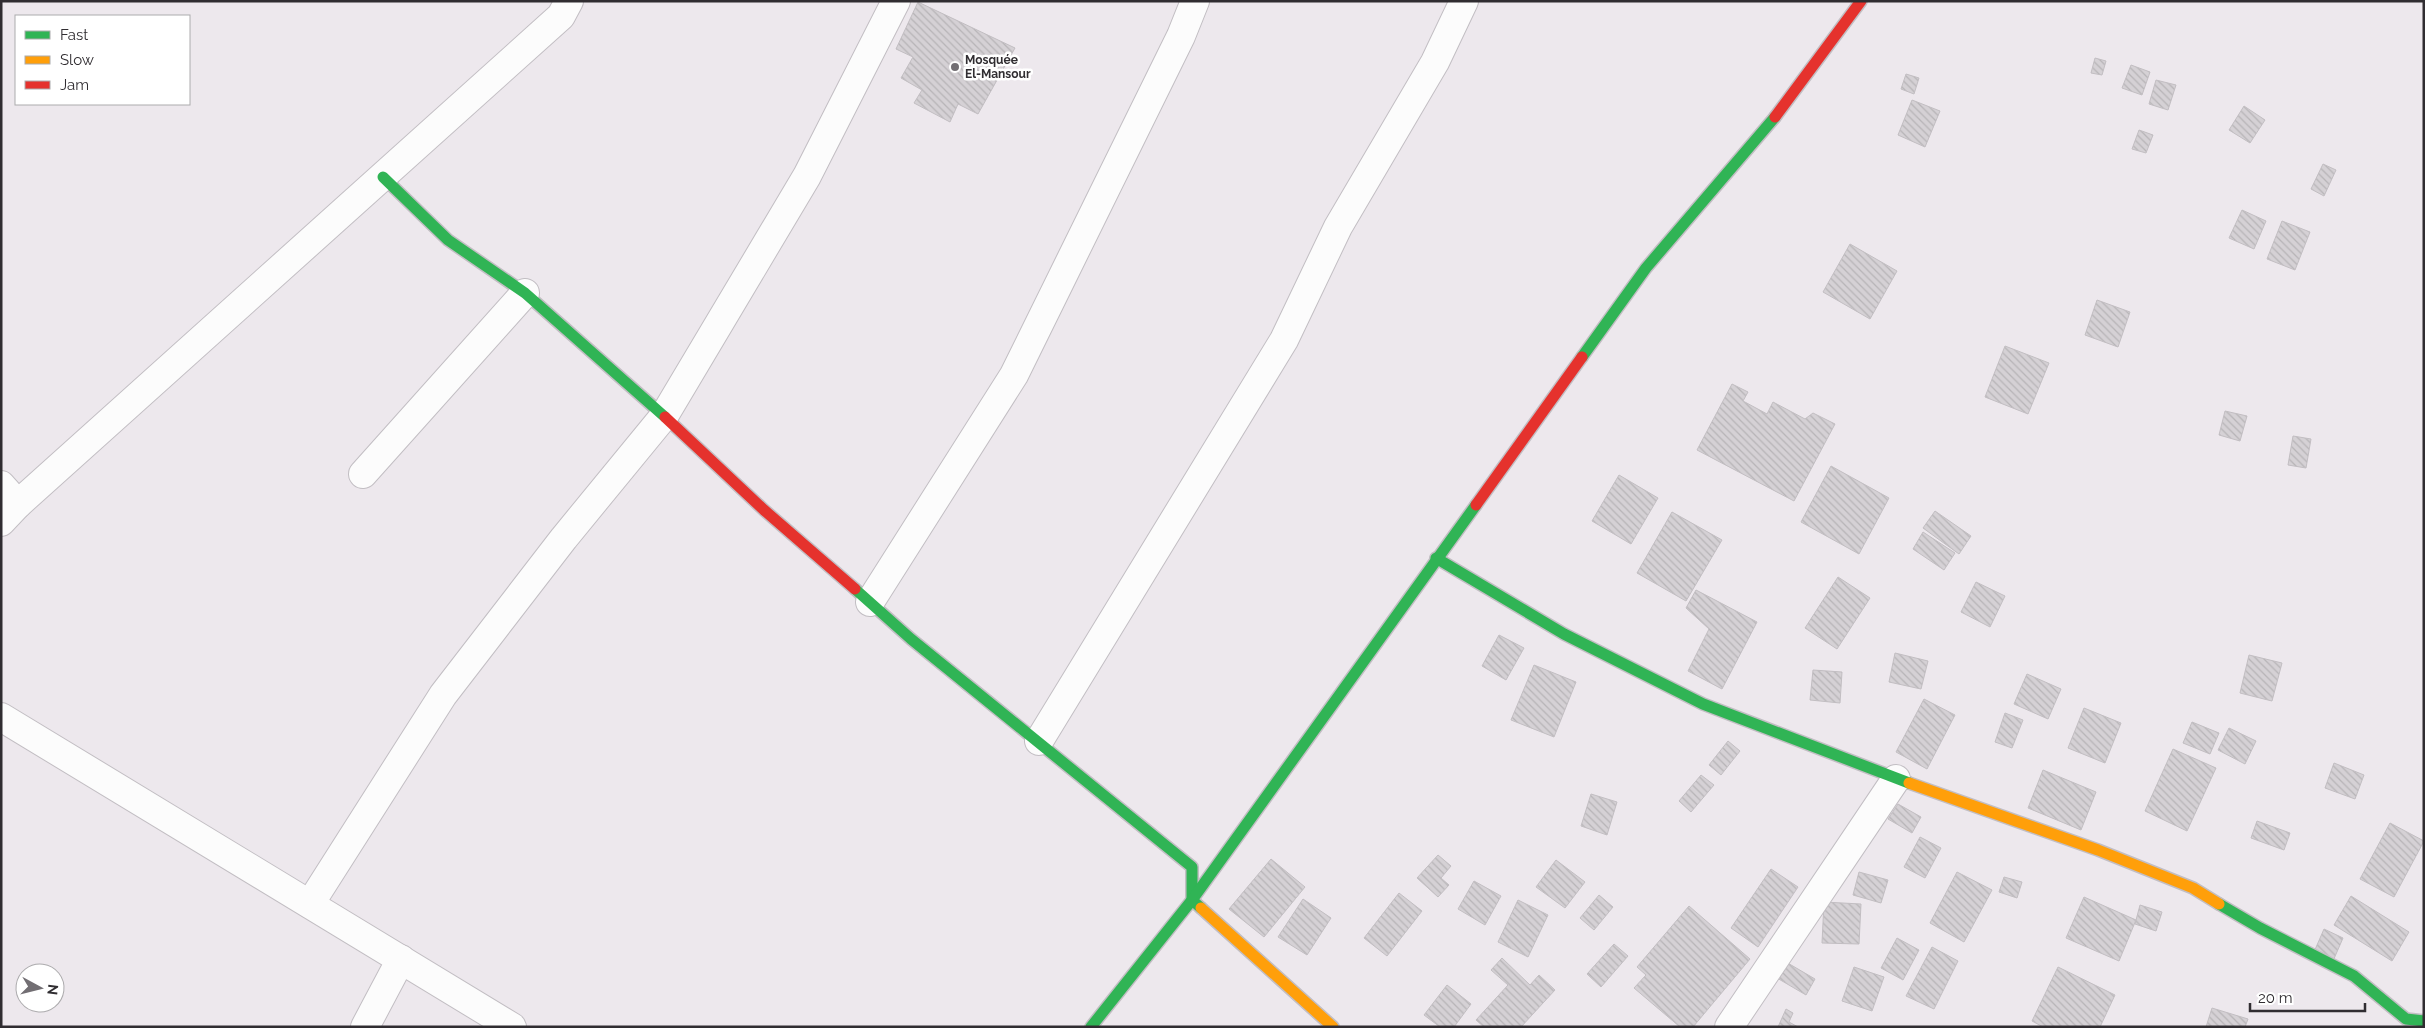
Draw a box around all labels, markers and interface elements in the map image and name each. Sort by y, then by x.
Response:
legend [15,15,190,105]
text: Fast [60,26,88,44]
text: Slow [60,51,94,69]
place label: Mosquée El-Mansour [965,53,1031,81]
marker: Mosquée El-Mansour [949,61,961,73]
text: Jam [60,76,89,94]
north arrow [15,963,65,1013]
scale bar [2250,980,2365,1012]
text: N [44,983,61,996]
text: 20 m [2258,989,2293,1007]

